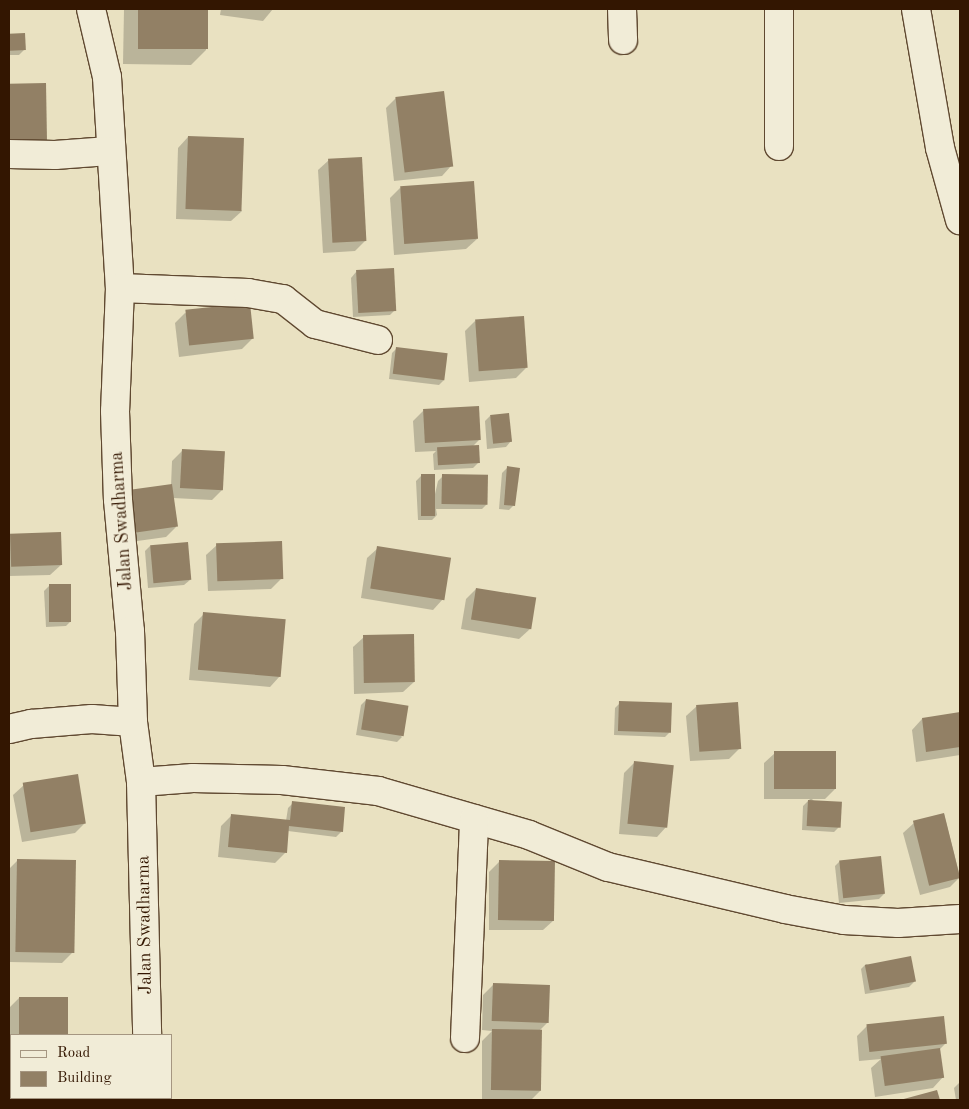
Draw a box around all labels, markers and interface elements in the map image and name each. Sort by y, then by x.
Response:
street label: Jalan Swadharma [106,451,138,591]
street label: Jalan Swadharma [133,855,157,995]
legend [10,1034,172,1099]
text: Road [57,1046,90,1061]
text: Building [57,1071,112,1086]

